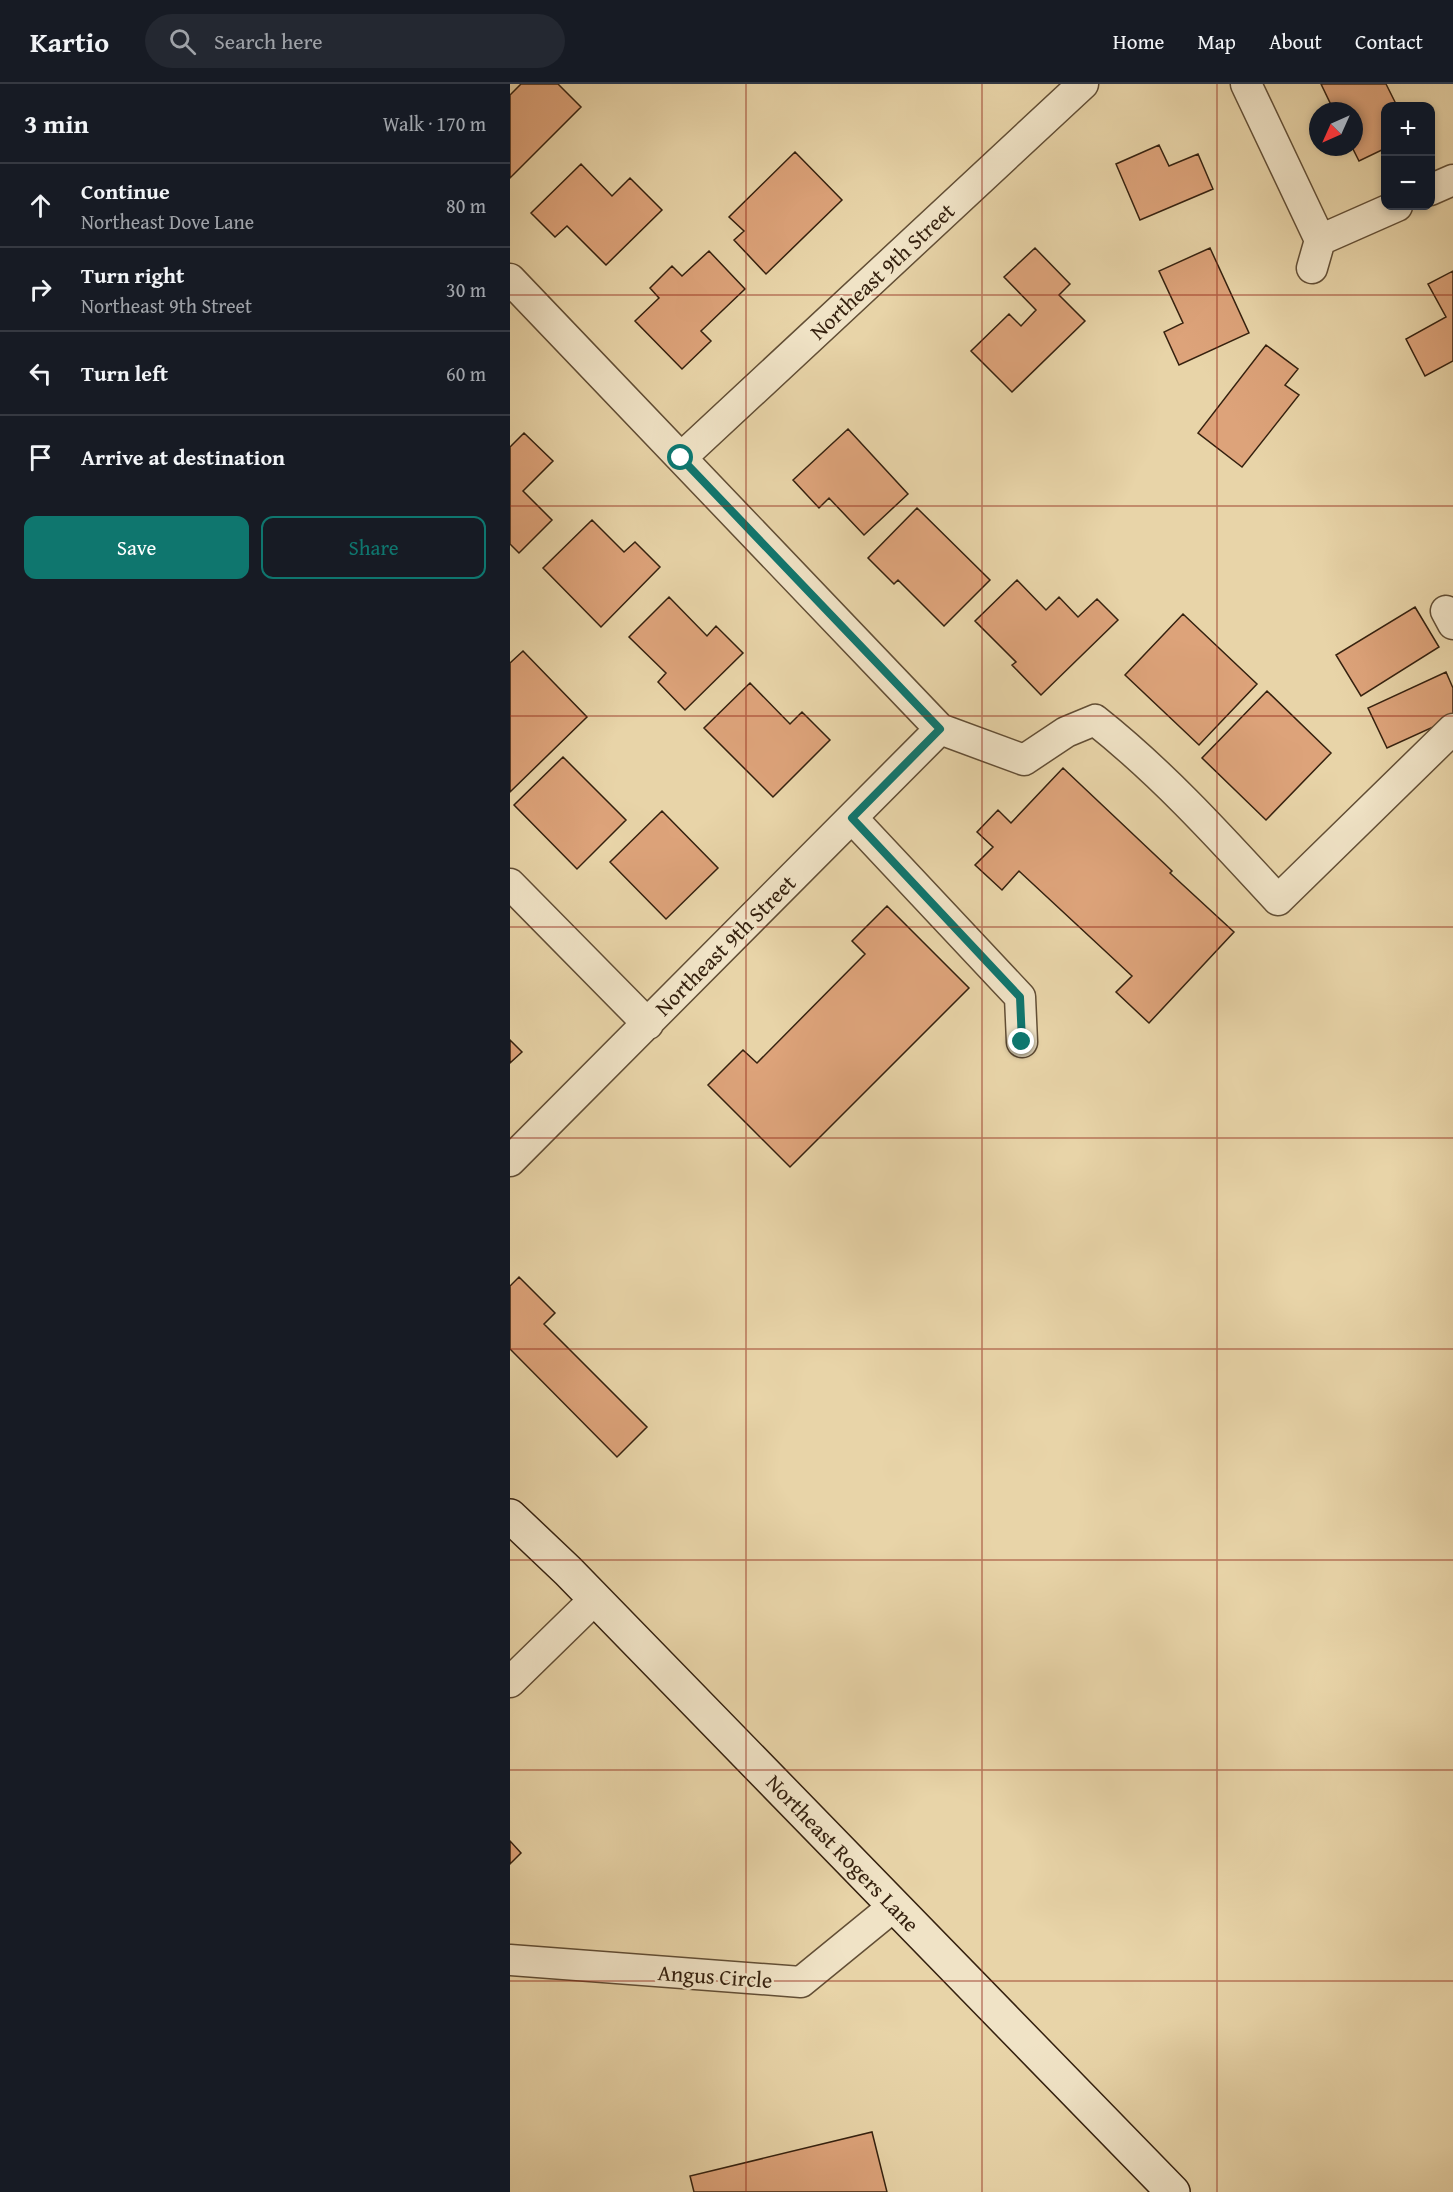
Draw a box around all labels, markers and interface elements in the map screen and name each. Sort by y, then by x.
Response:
search box [145,14,565,68]
text: Kartio [30,21,109,62]
icon: search [166,25,199,58]
text: Search here [214,25,323,57]
text: Home [1113,26,1164,57]
text: Map [1197,26,1236,57]
text: About [1269,26,1322,57]
text: Contact [1355,26,1423,57]
north arrow [1309,102,1363,156]
map controls [1381,102,1435,210]
button: + [1381,102,1435,156]
text: 3 min [24,104,89,143]
text: Walk · 170 m [383,109,486,138]
button: − [1381,156,1435,210]
text: Continue [81,175,170,207]
icon: ahead [24,189,57,222]
text: 80 m [446,191,486,220]
street label: Northeast 9th Street [802,195,962,347]
text: Northeast Dove Lane [81,207,254,236]
text: Turn right [81,259,184,291]
icon: right [24,273,57,306]
text: 30 m [446,275,486,304]
text: Northeast 9th Street [81,291,252,320]
icon: left [24,357,57,390]
text: Turn left [81,357,168,389]
text: 60 m [446,359,486,388]
icon: arrive [24,441,57,474]
text: Arrive at destination [81,441,285,473]
route start [667,444,693,470]
button: Save [24,516,249,579]
button: Share [261,516,486,579]
street label: Northeast 9th Street [647,867,803,1023]
route end [1008,1028,1034,1054]
street label: Northeast Rogers Lane [759,1767,927,1939]
street label: Angus Circle [657,1956,773,1996]

